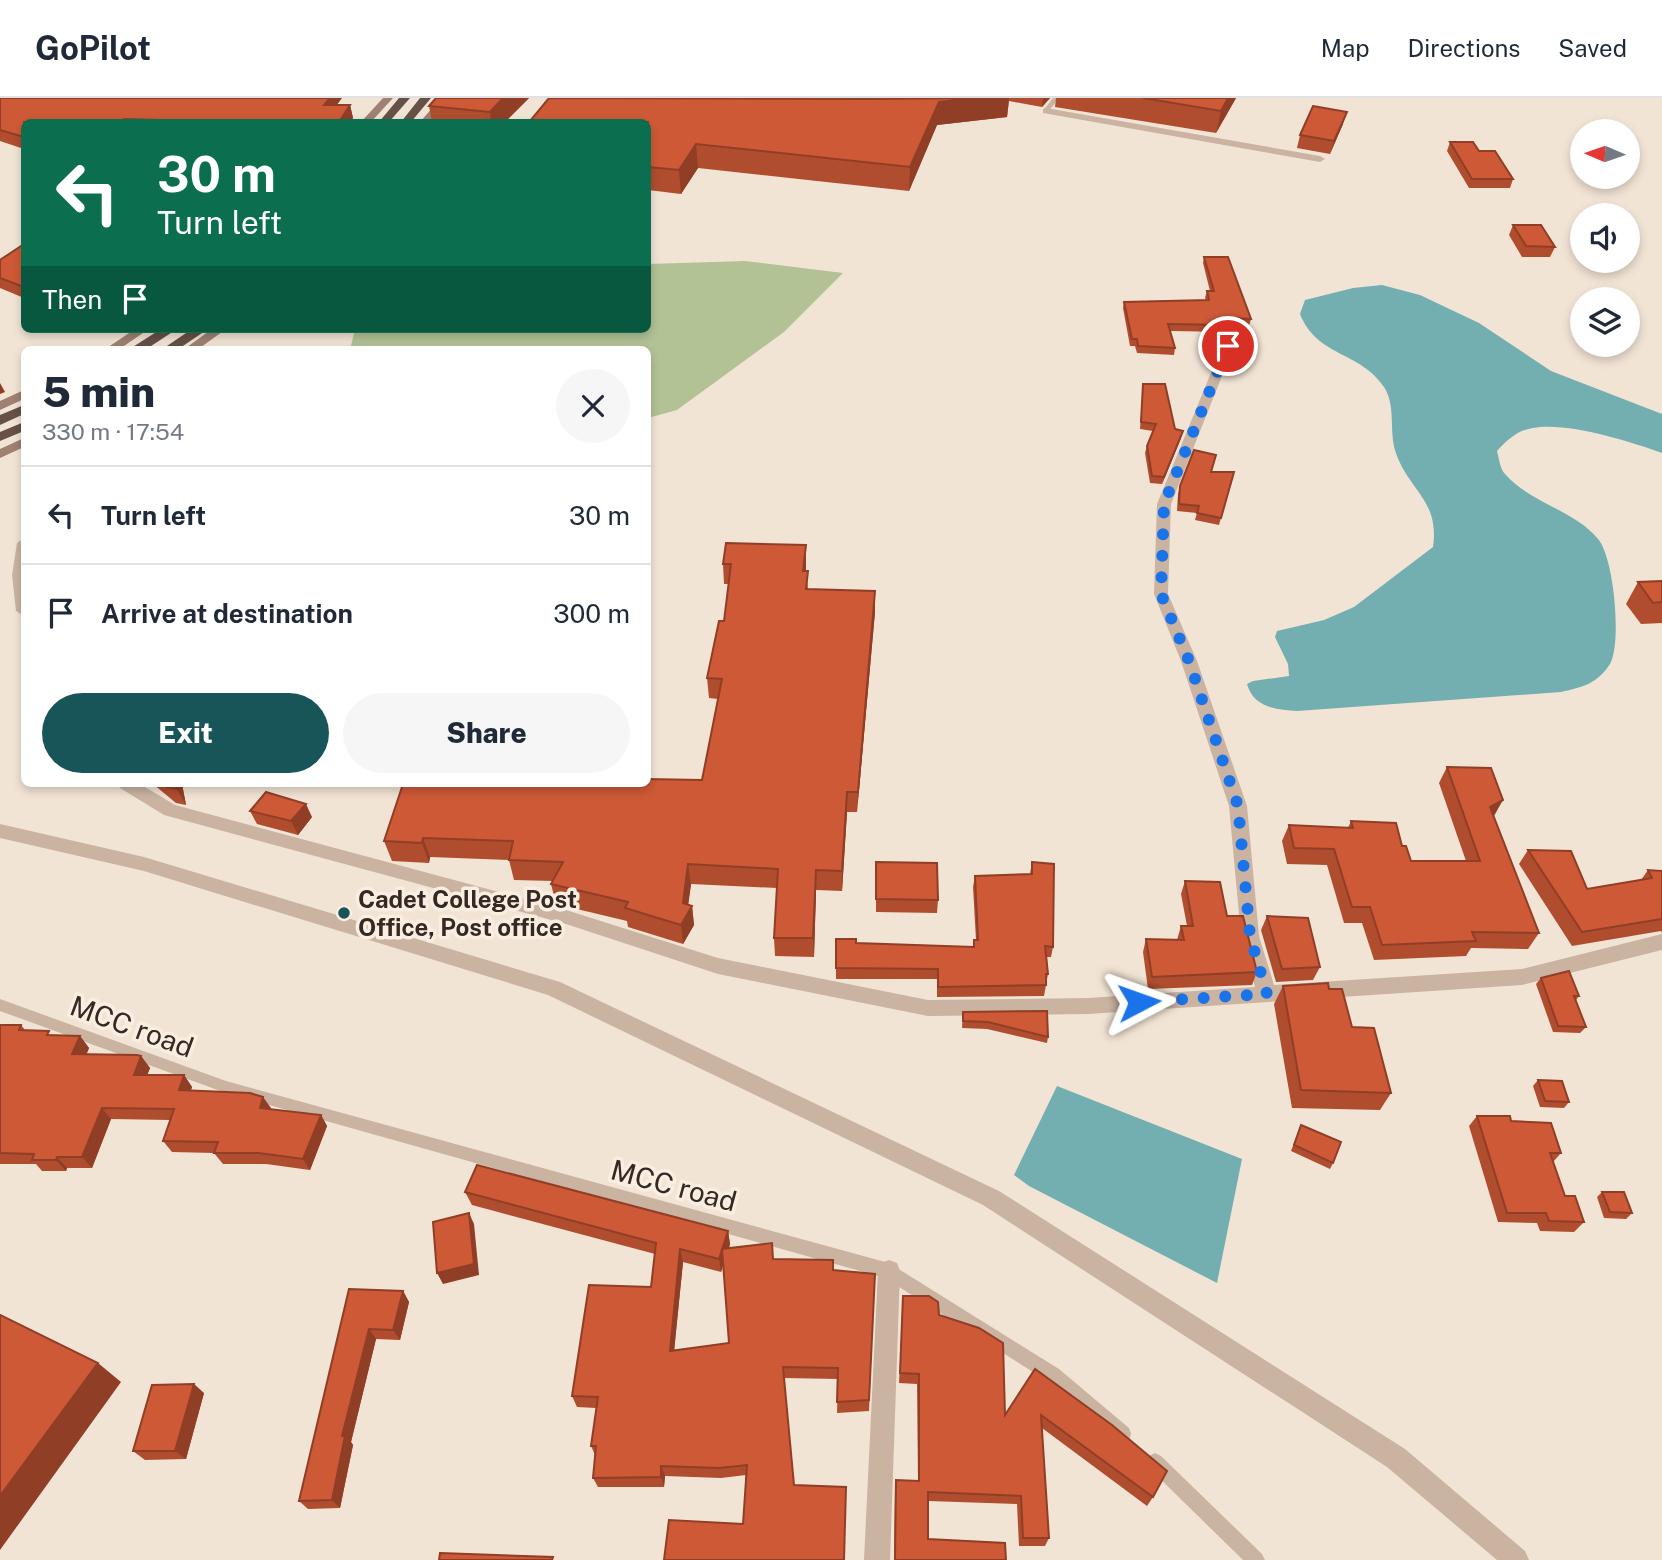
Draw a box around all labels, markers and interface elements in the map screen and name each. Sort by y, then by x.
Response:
text: GoPilot [35,29,151,67]
text: Map [1321,34,1370,62]
text: Directions [1408,34,1520,62]
text: Saved [1558,34,1627,62]
north arrow [1570,119,1640,189]
map controls [1570,119,1640,357]
text: 30 m [157,145,276,203]
icon: left [42,147,133,238]
button: sound [1570,203,1640,273]
text: Turn left [157,204,282,241]
icon: arrive [116,280,154,318]
text: Then [42,284,102,315]
button: layers [1570,287,1640,357]
pin [1198,316,1258,376]
icon: arrive [1209,327,1247,365]
text: 5 min [42,367,155,416]
button: close [556,369,630,443]
text: 330 m · 17:54 [42,418,184,445]
icon: left [42,496,80,534]
text: Turn left [101,500,206,531]
text: 30 m [569,500,630,531]
icon: arrive [42,594,80,632]
text: Arrive at destination [101,598,353,629]
text: 300 m [553,598,630,629]
button: Exit [42,693,329,773]
button: Share [343,693,630,773]
place label: Cadet College Post Office, Post office [358,885,577,941]
marker: Cadet College Post Office, Post office [336,905,352,921]
position arrow [1102,965,1176,1039]
street label: MCC road [66,988,198,1064]
street label: MCC road [608,1152,740,1218]

